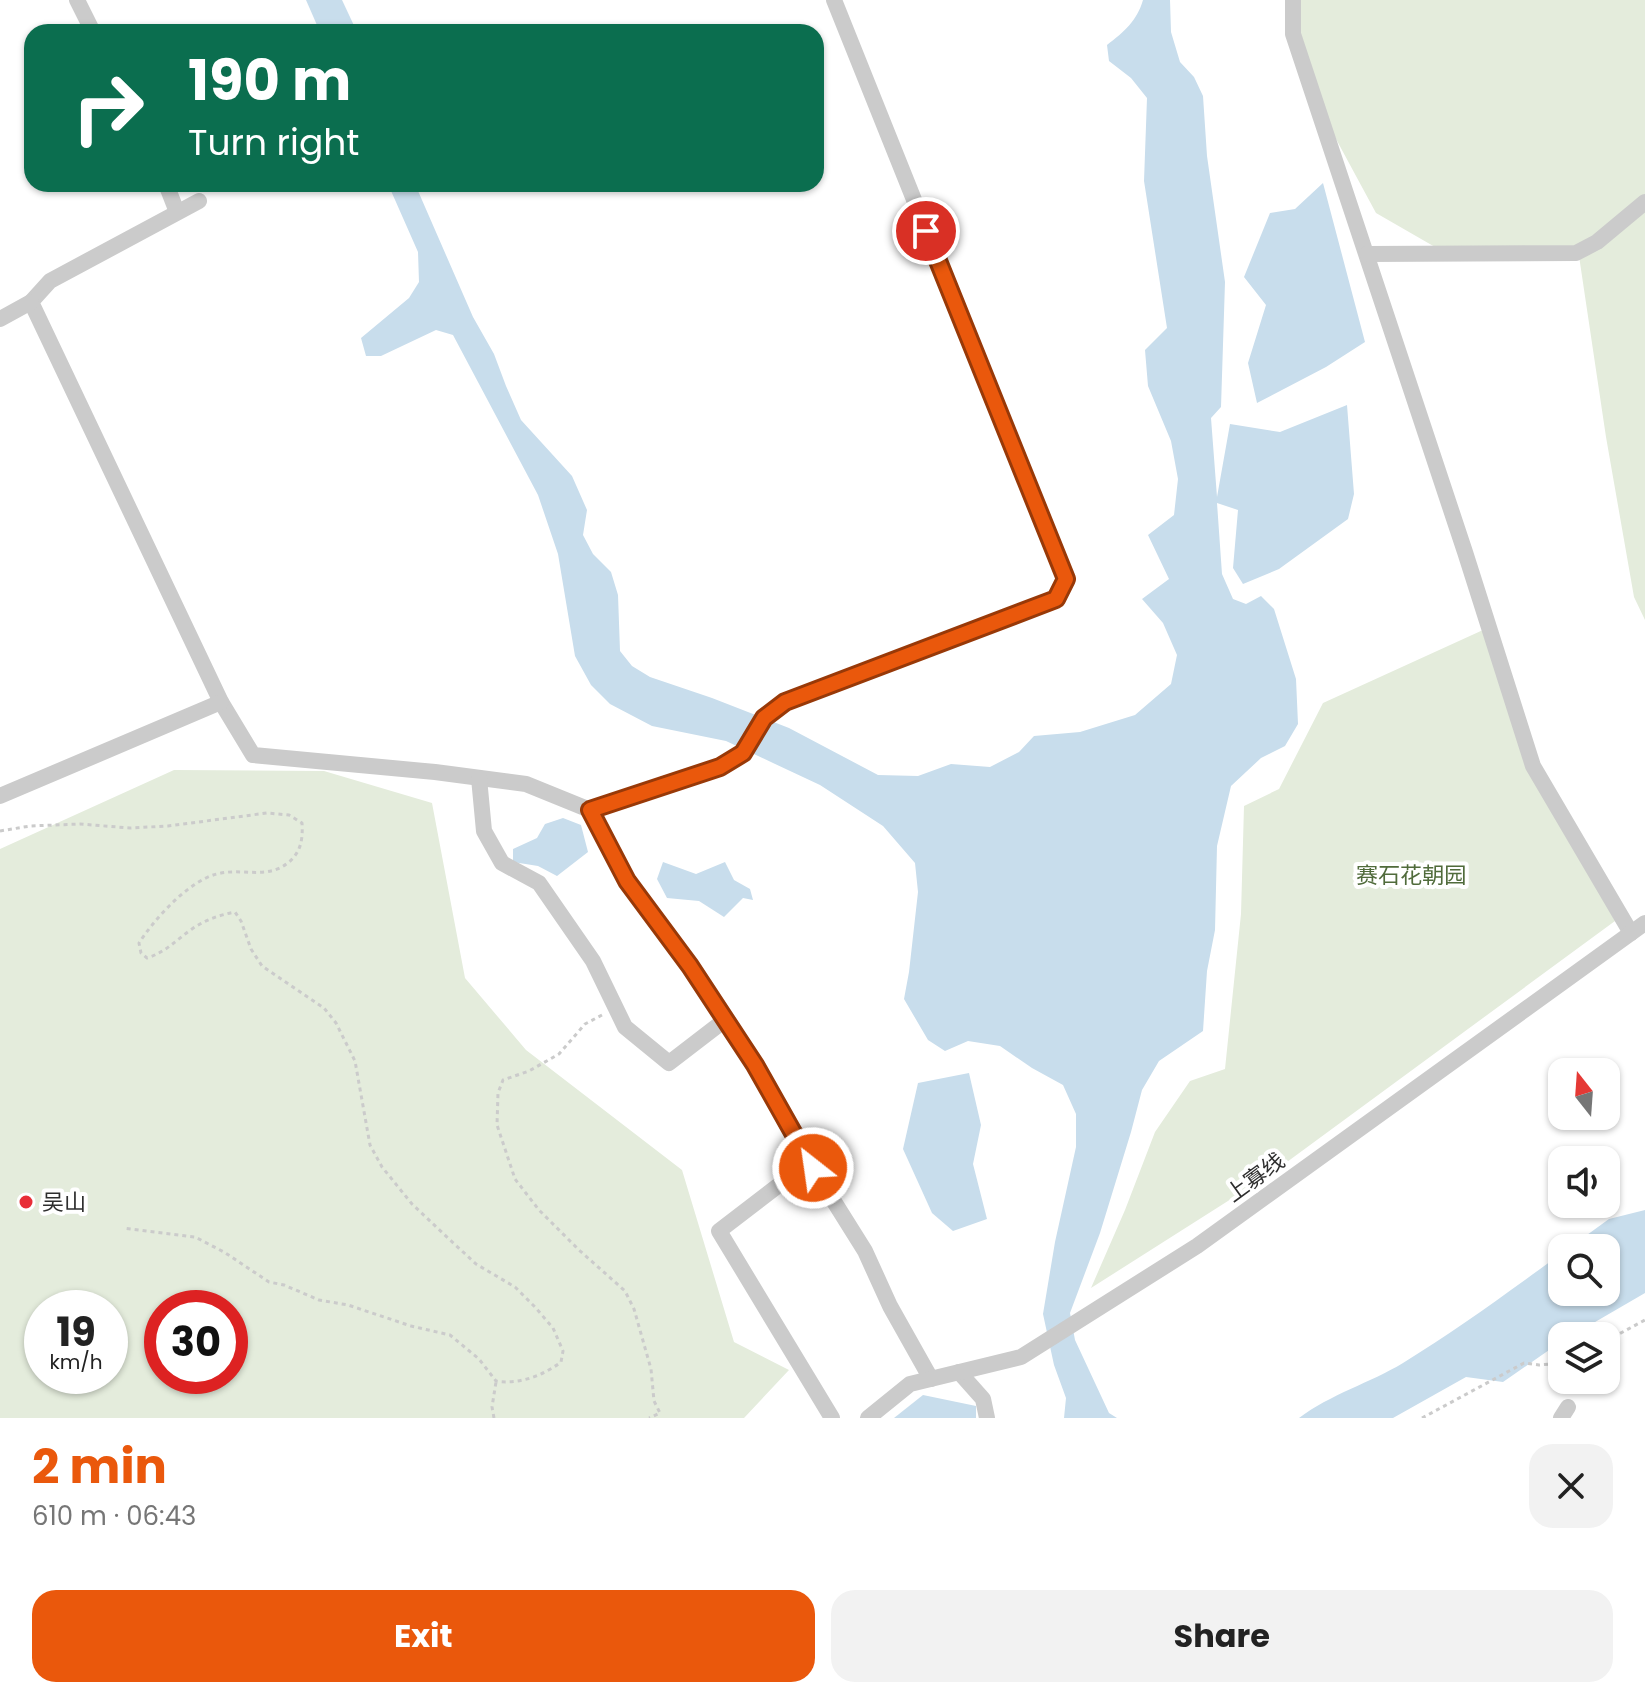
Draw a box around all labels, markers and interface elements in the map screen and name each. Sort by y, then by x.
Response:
text: 190 m [188,41,351,120]
icon: right [56,56,160,160]
text: Turn right [188,117,359,168]
pin [892,197,960,265]
icon: arrive [904,209,948,253]
park label: 赛石花朝园 [1356,860,1466,891]
north arrow [1548,1058,1620,1130]
map controls [1548,1058,1620,1394]
position arrow [771,1126,855,1210]
street label: 上寡线 [1219,1145,1291,1209]
button: sound [1548,1146,1620,1218]
place label: 吴山 [42,1187,86,1218]
marker: 吴山 [17,1193,35,1211]
button: search [1548,1234,1620,1306]
speed limit sign: 30 [144,1290,248,1394]
text: 19 [56,1304,96,1360]
button: layers [1548,1322,1620,1394]
text: km/h [49,1348,103,1376]
text: 2 min [32,1433,167,1500]
button: close [1529,1444,1613,1528]
text: 610 m · 06:43 [32,1498,196,1534]
button: Exit [32,1590,815,1682]
button: Share [831,1590,1613,1682]

